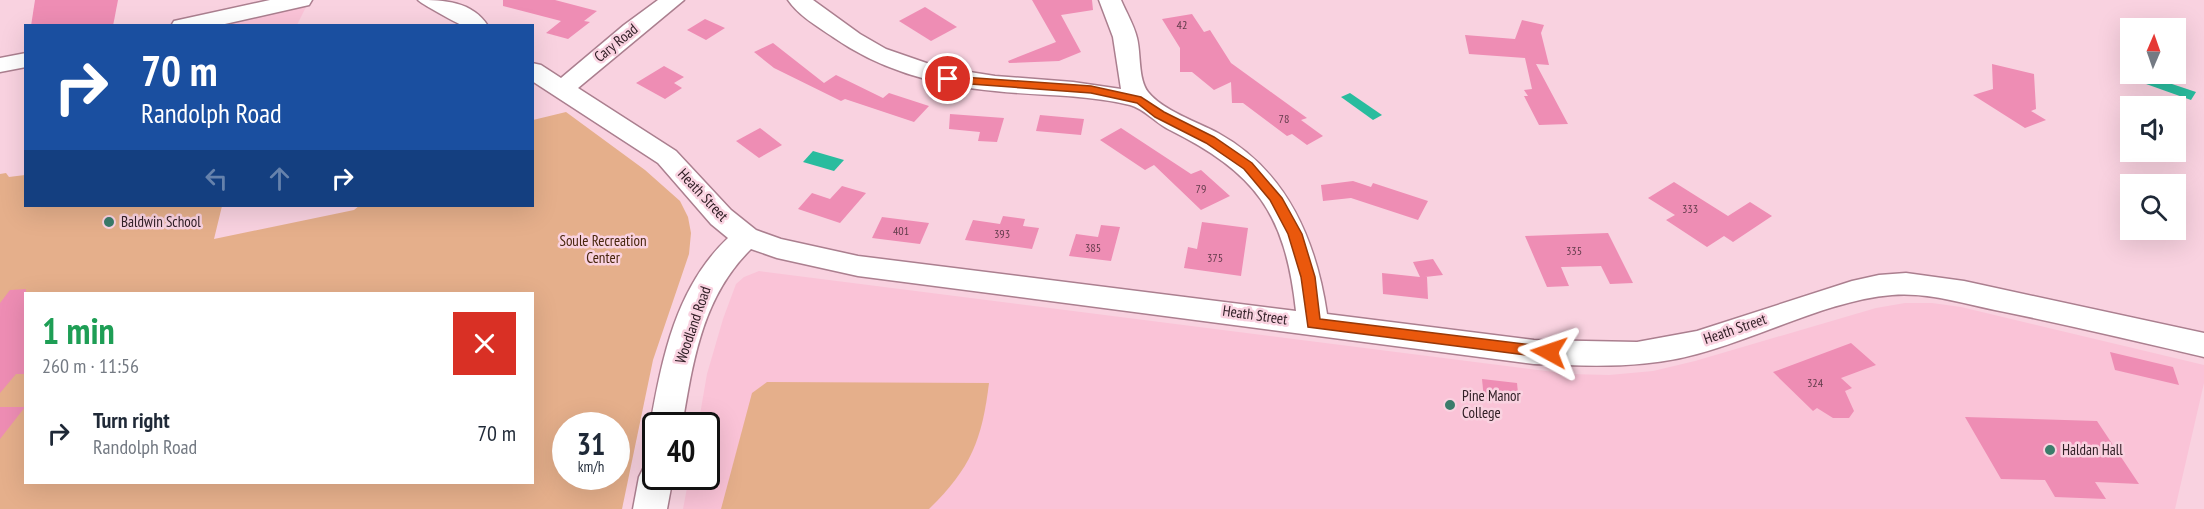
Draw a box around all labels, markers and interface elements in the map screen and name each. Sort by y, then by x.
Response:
house number: 42 [1177,17,1187,32]
north arrow [2120,18,2186,84]
map controls [2120,18,2186,240]
street label: Cary Road [590,19,641,66]
text: 70 m [141,43,218,98]
icon: right [42,48,120,126]
pin [922,53,973,104]
icon: arrive [931,62,964,95]
text: Randolph Road [141,96,282,130]
button: sound [2120,96,2186,162]
house number: 78 [1279,111,1289,126]
icon: left [200,162,233,195]
icon: ahead [263,162,296,195]
icon: right [326,162,359,195]
street label: Heath Street [674,164,733,225]
button: search [2120,174,2186,240]
house number: 79 [1196,181,1206,196]
house number: 333 [1682,201,1698,216]
place label: Baldwin School [121,212,201,231]
marker: Baldwin School [102,215,116,229]
house number: 401 [893,223,909,238]
house number: 393 [994,226,1010,241]
park label: Soule Recreation Center [559,231,647,267]
house number: 385 [1085,240,1101,255]
house number: 335 [1566,243,1582,258]
house number: 375 [1207,250,1223,265]
street label: Woodland Road [670,284,715,366]
street label: Heath Street [1221,301,1289,328]
text: 1 min [42,307,115,354]
street label: Heath Street [1701,309,1769,348]
button: close [453,312,516,375]
position arrow [1517,320,1581,384]
text: 260 m · 11:56 [42,353,139,379]
house number: 324 [1807,375,1824,390]
place label: Pine Manor College [1462,386,1522,422]
marker: Pine Manor College [1443,398,1457,412]
text: Turn right [93,406,170,434]
speed limit sign: 40 [642,412,720,490]
icon: right [42,417,75,450]
text: 70 m [477,419,516,447]
text: 31 [577,424,605,463]
text: Randolph Road [93,434,197,460]
place label: Haldan Hall [2062,440,2123,459]
marker: Haldan Hall [2043,443,2057,457]
text: km/h [578,457,604,476]

